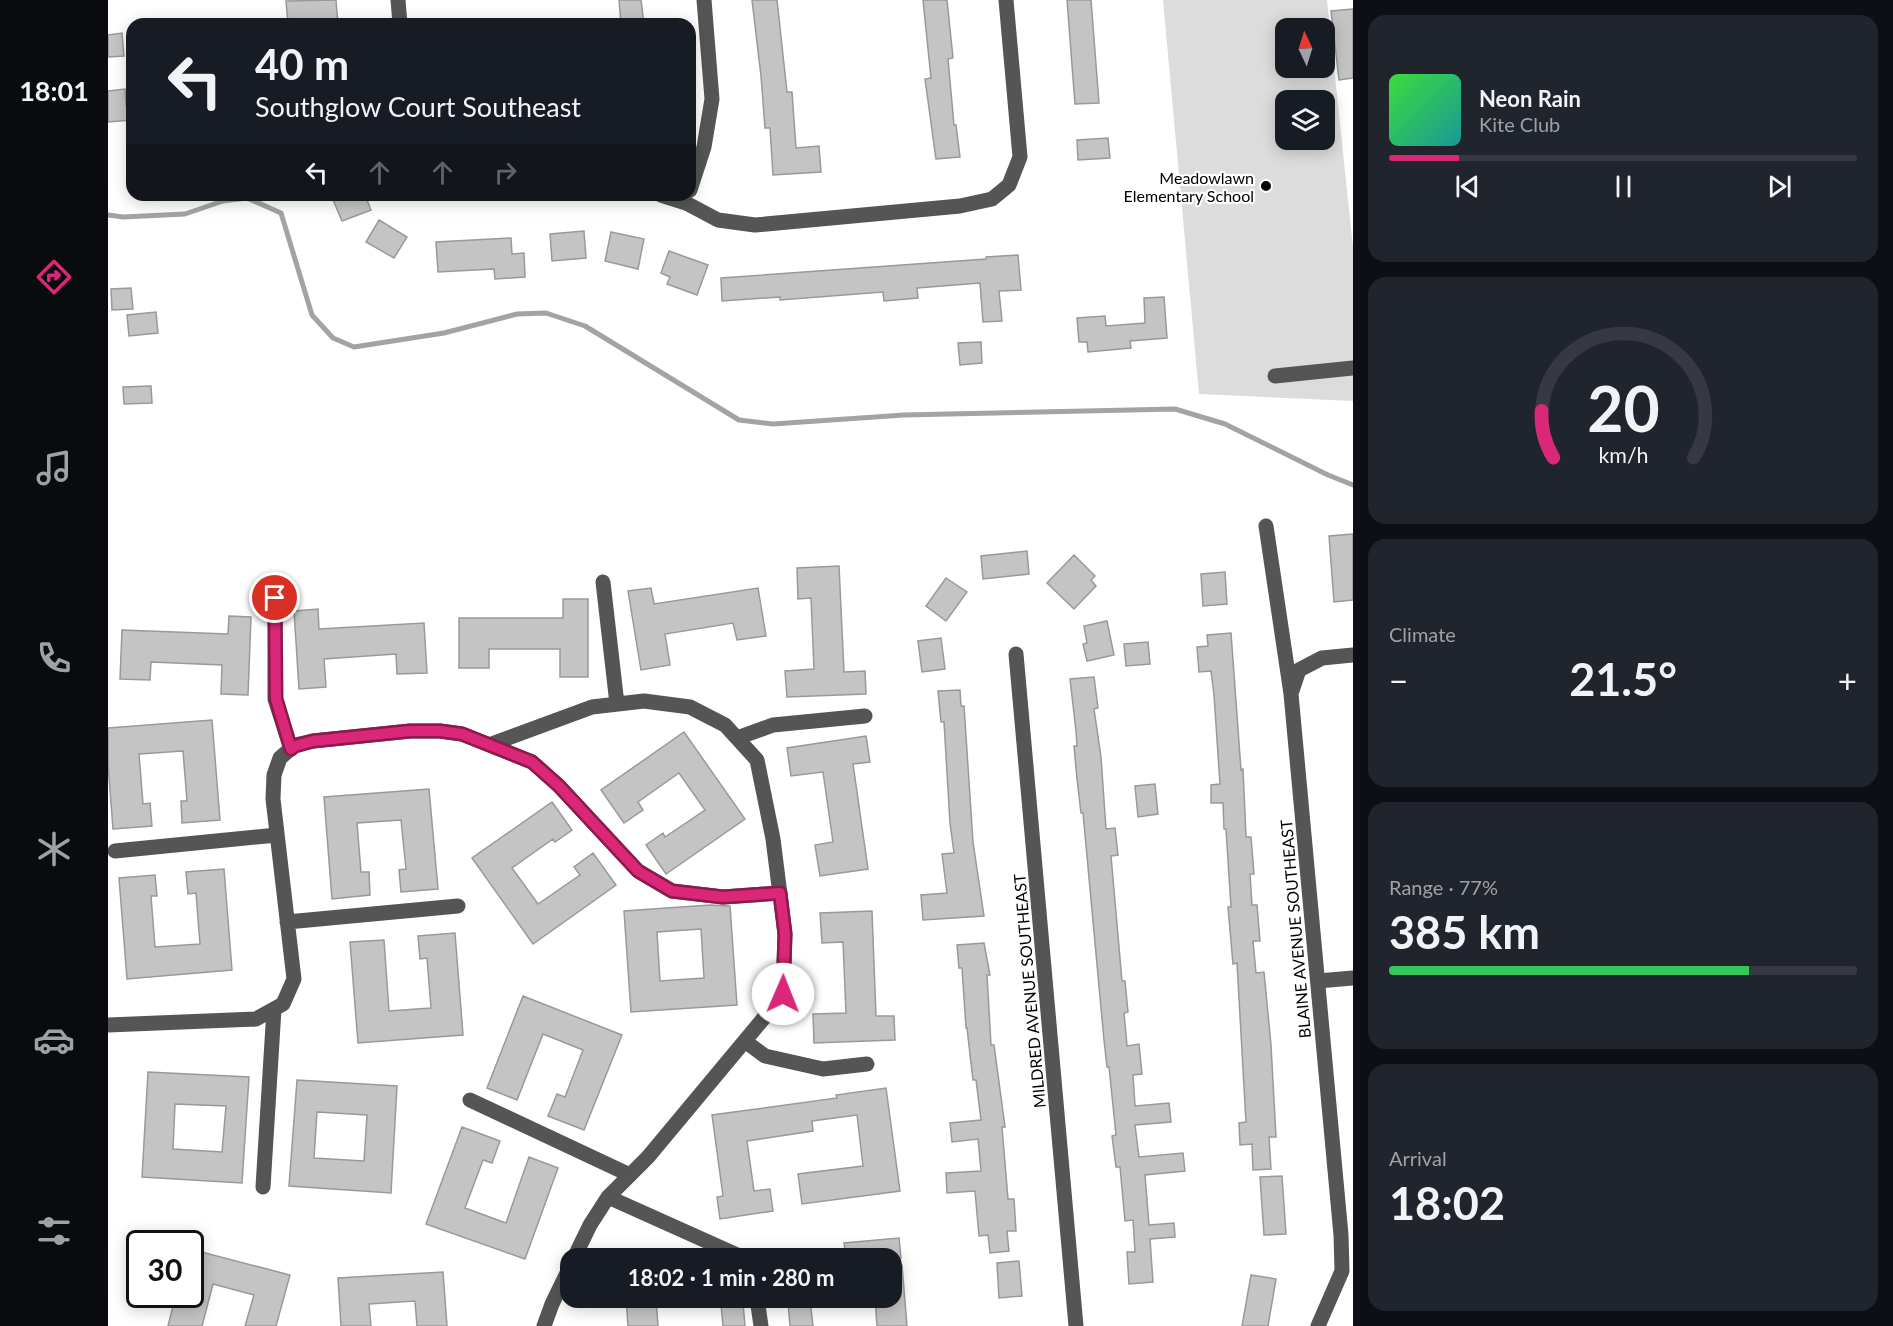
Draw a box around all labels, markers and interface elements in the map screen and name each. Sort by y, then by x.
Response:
north arrow [1275,18,1335,78]
map controls [1275,18,1335,150]
text: 40 m [255,39,349,89]
icon: left [156,42,234,120]
text: 18:01 [19,74,89,107]
text: Neon Rain [1479,85,1581,112]
text: Southglow Court Southeast [255,90,581,123]
button: layers [1275,90,1335,150]
text: Kite Club [1479,112,1560,136]
icon: left [300,156,333,189]
icon: ahead [363,156,396,189]
icon: ahead [426,156,459,189]
icon: right [489,156,522,189]
place label: Meadowlawn Elementary School [1124,168,1254,205]
icon: previous [1451,170,1484,203]
icon: pause [1607,170,1640,203]
icon: next [1763,170,1796,203]
marker: Meadowlawn Elementary School [1259,179,1273,193]
icon: directions [33,256,75,298]
text: 20 [1587,370,1659,445]
text: km/h [1598,442,1648,468]
icon: music [33,447,75,489]
pin [249,572,300,623]
icon: arrive [258,581,291,614]
text: Climate [1389,622,1456,646]
icon: phone [33,637,75,679]
text: 21.5° [1569,652,1677,706]
text: − [1389,660,1408,700]
text: + [1838,660,1857,700]
street label: BLAINE AVENUE SOUTHEAST [1276,818,1314,1039]
icon: climate [33,828,75,870]
street label: MILDRED AVENUE SOUTHEAST [1009,872,1049,1109]
text: Range · 77% [1389,875,1498,899]
text: 385 km [1389,905,1540,959]
position arrow [751,962,815,1026]
icon: car [33,1019,75,1061]
text: Arrival [1389,1146,1447,1170]
text: 18:02 [1389,1176,1505,1230]
icon: filters [33,1210,75,1252]
speed limit sign: 30 [126,1230,204,1308]
text: 18:02 · 1 min · 280 m [628,1264,834,1291]

